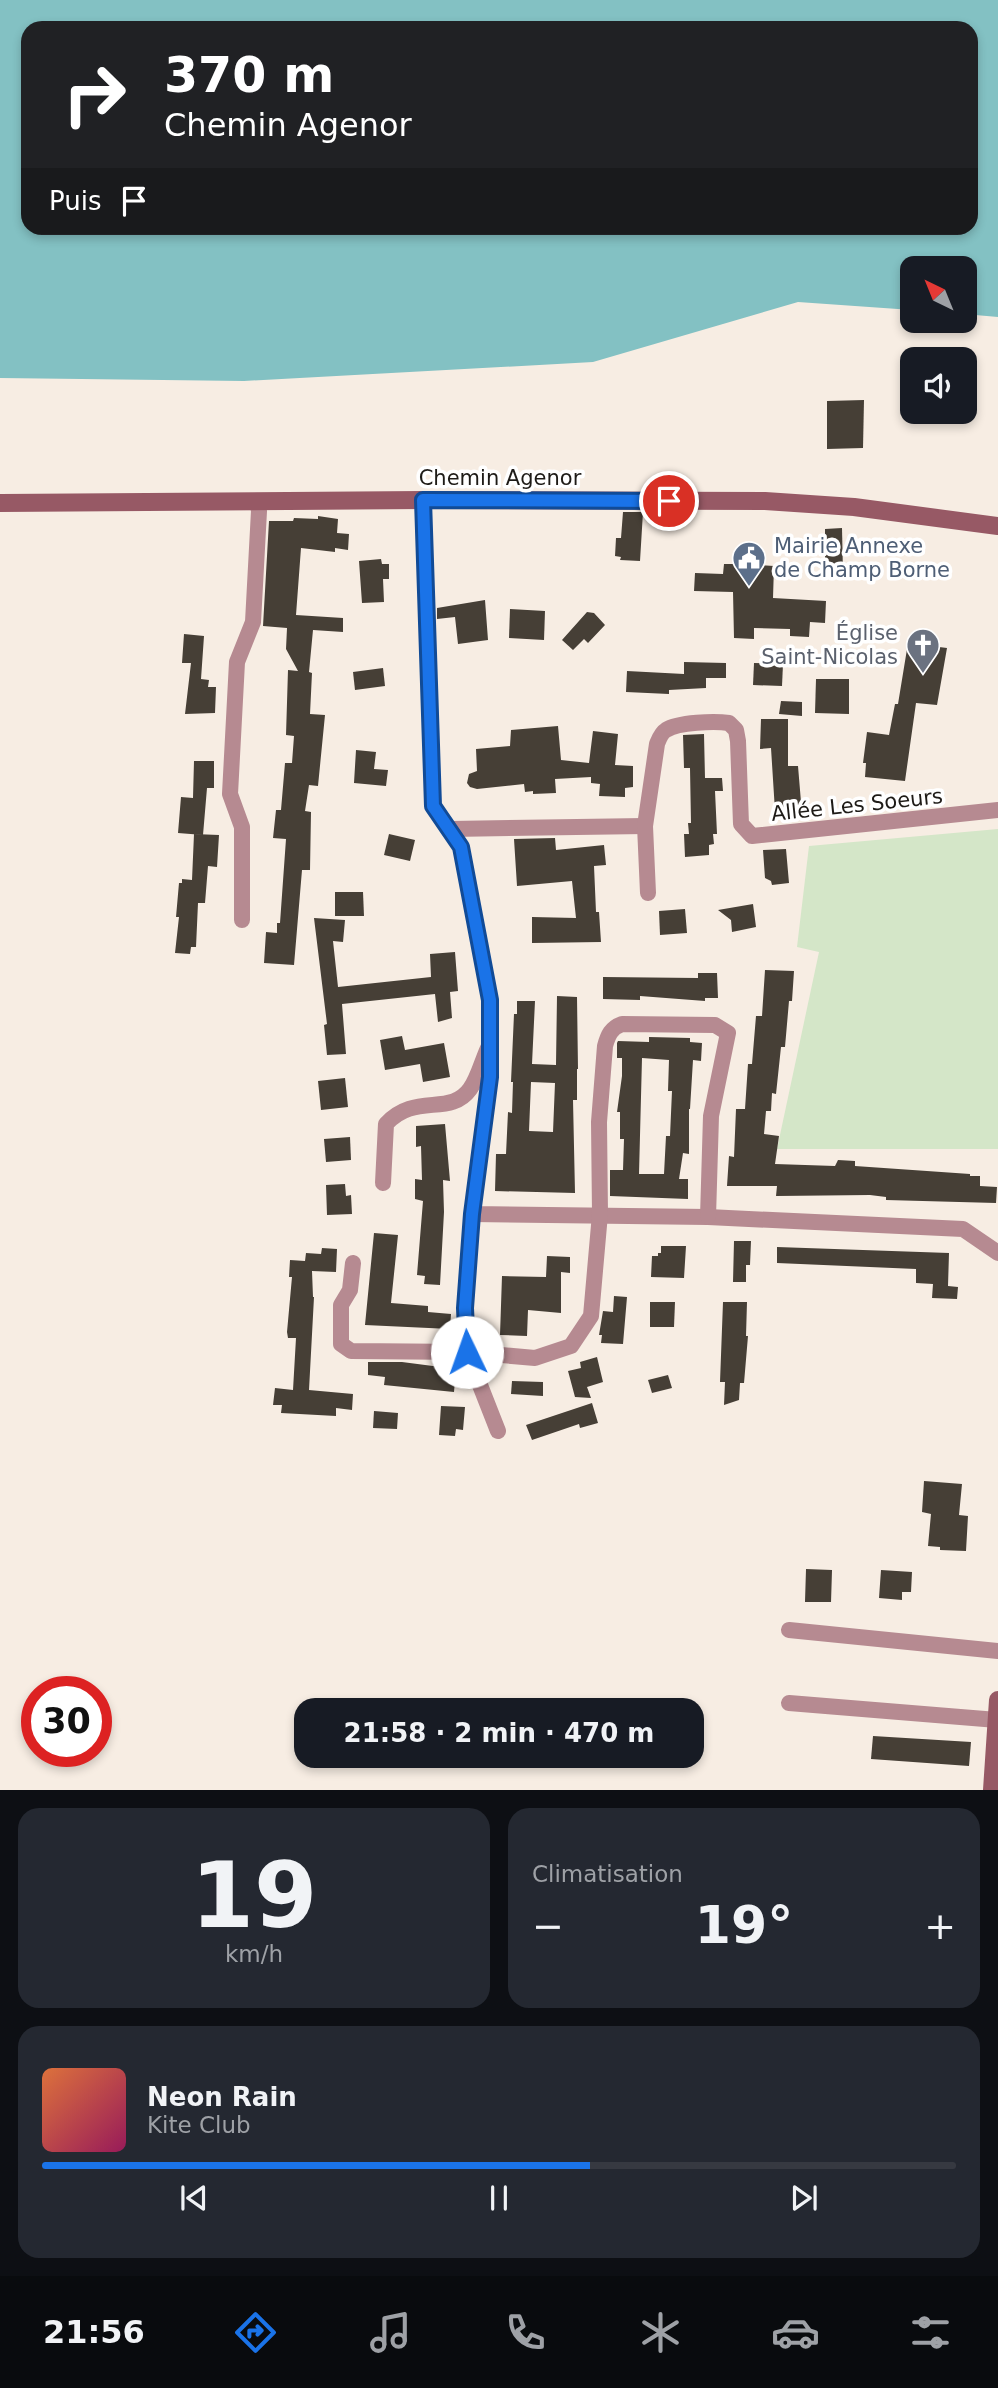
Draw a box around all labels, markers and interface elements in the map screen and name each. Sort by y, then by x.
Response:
text: 370 m [164,47,334,104]
icon: right [49,49,140,140]
text: Chemin Agenor [164,106,412,144]
icon: arrive [115,182,153,220]
text: Puis [49,186,101,216]
north arrow [900,256,976,332]
map controls [900,256,977,424]
button: sound [900,347,977,424]
street label: Chemin Agenor [419,466,582,490]
pin [639,471,699,531]
icon: arrive [650,482,688,520]
place label: Mairie Annexe de Champ Borne [774,534,950,582]
public building icon: Mairie Annexe de Champ Borne [730,539,768,588]
place label: Église Saint-Nicolas [761,620,898,669]
church icon: Église Saint-Nicolas [904,626,942,675]
street label: Allée Les Soeurs [770,784,944,826]
position arrow [430,1315,504,1389]
speed limit sign: 30 [21,1676,112,1767]
text: 21:58 · 2 min · 470 m [344,1718,654,1748]
text: 19 [191,1843,317,1948]
text: Climatisation [532,1861,683,1887]
text: 19° [695,1895,793,1955]
text: − [532,1904,564,1948]
text: + [924,1904,956,1948]
text: km/h [225,1941,283,1967]
text: Neon Rain [147,2082,297,2112]
text: Kite Club [147,2112,251,2138]
icon: previous [175,2179,213,2217]
icon: pause [480,2179,518,2217]
icon: next [785,2179,823,2217]
icon: directions [231,2308,280,2357]
icon: music [366,2308,415,2357]
icon: phone [501,2308,550,2357]
icon: climate [636,2308,685,2357]
icon: car [771,2308,820,2357]
icon: filters [906,2308,955,2357]
text: 21:56 [43,2313,145,2351]

